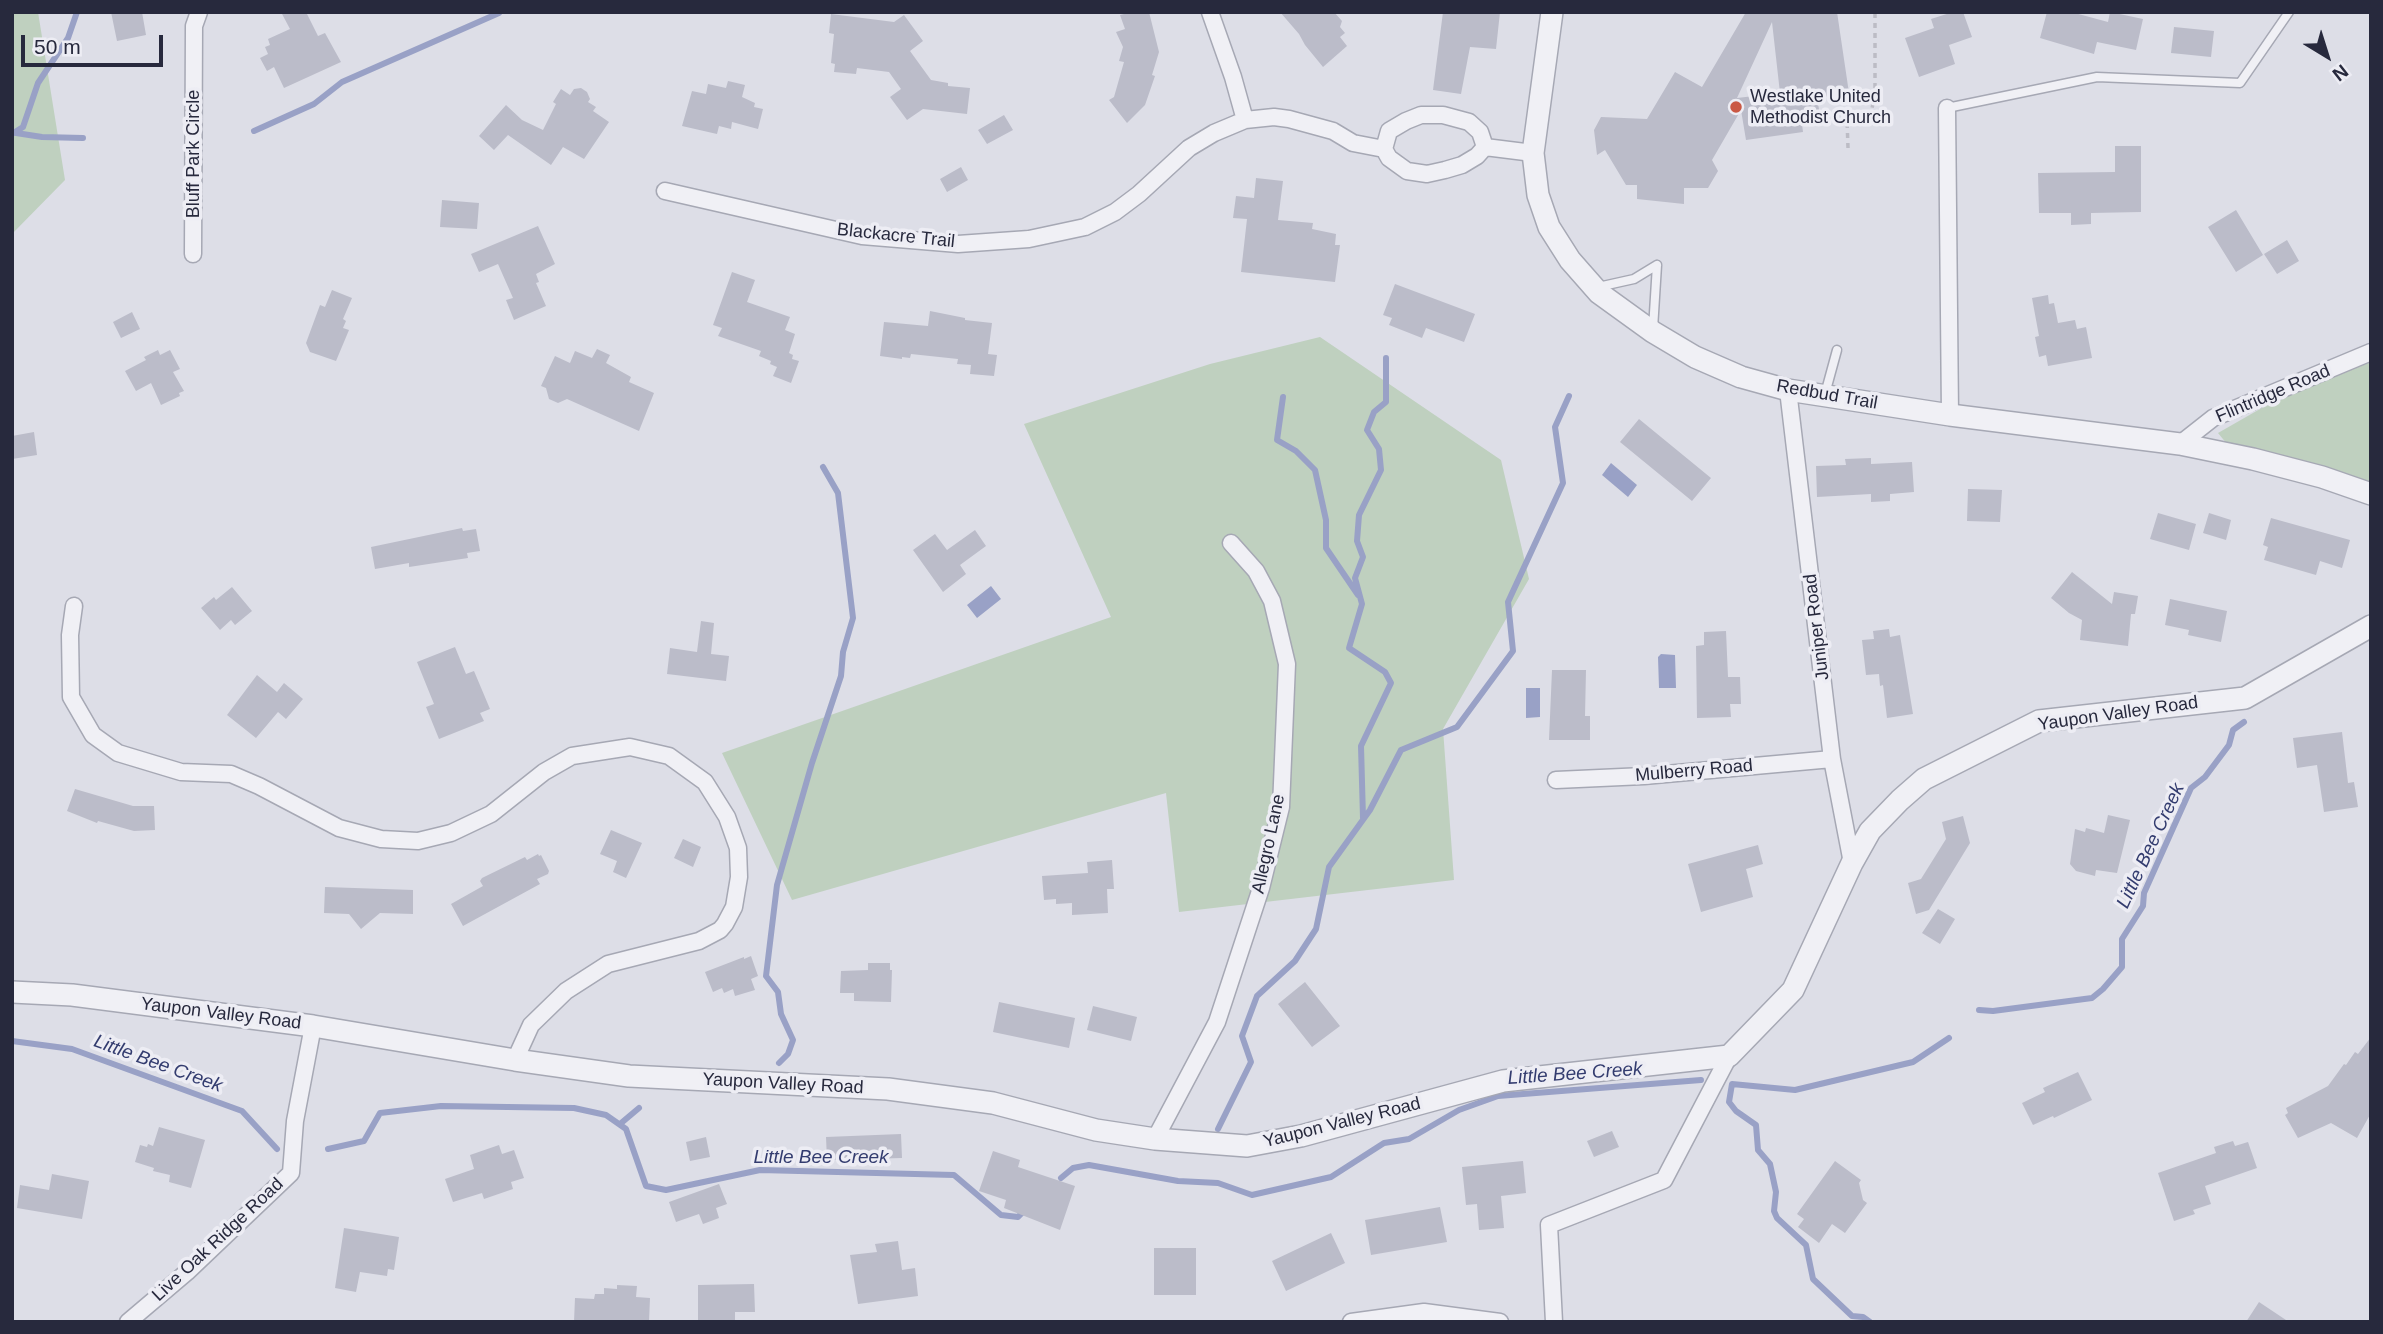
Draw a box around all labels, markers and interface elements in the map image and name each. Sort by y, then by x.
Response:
scale bar [24,21,166,65]
north arrow [2292,21,2362,91]
text: 50 m [34,35,81,58]
text: N [2328,60,2352,85]
place label: Westlake United Methodist Church [1750,86,1891,128]
street label: Bluff Park Circle [183,90,205,218]
marker: Westlake United Methodist Church [1728,99,1744,115]
street label: Blackacre Trail [836,219,956,253]
street label: Flintridge Road [2213,360,2333,428]
street label: Redbud Trail [1775,375,1879,415]
street label: Juniper Road [1800,573,1834,681]
street label: Yaupon Valley Road [2037,692,2199,736]
street label: Mulberry Road [1634,755,1754,787]
water label: Little Bee Creek [2112,780,2190,912]
street label: Allegro Lane [1248,792,1290,896]
street label: Yaupon Valley Road [140,993,302,1035]
water label: Little Bee Creek [91,1030,225,1098]
water label: Little Bee Creek [1507,1058,1643,1090]
street label: Yaupon Valley Road [702,1069,864,1099]
street label: Yaupon Valley Road [1261,1093,1423,1153]
water label: Little Bee Creek [753,1147,889,1169]
street label: Live Oak Ridge Road [148,1174,288,1306]

